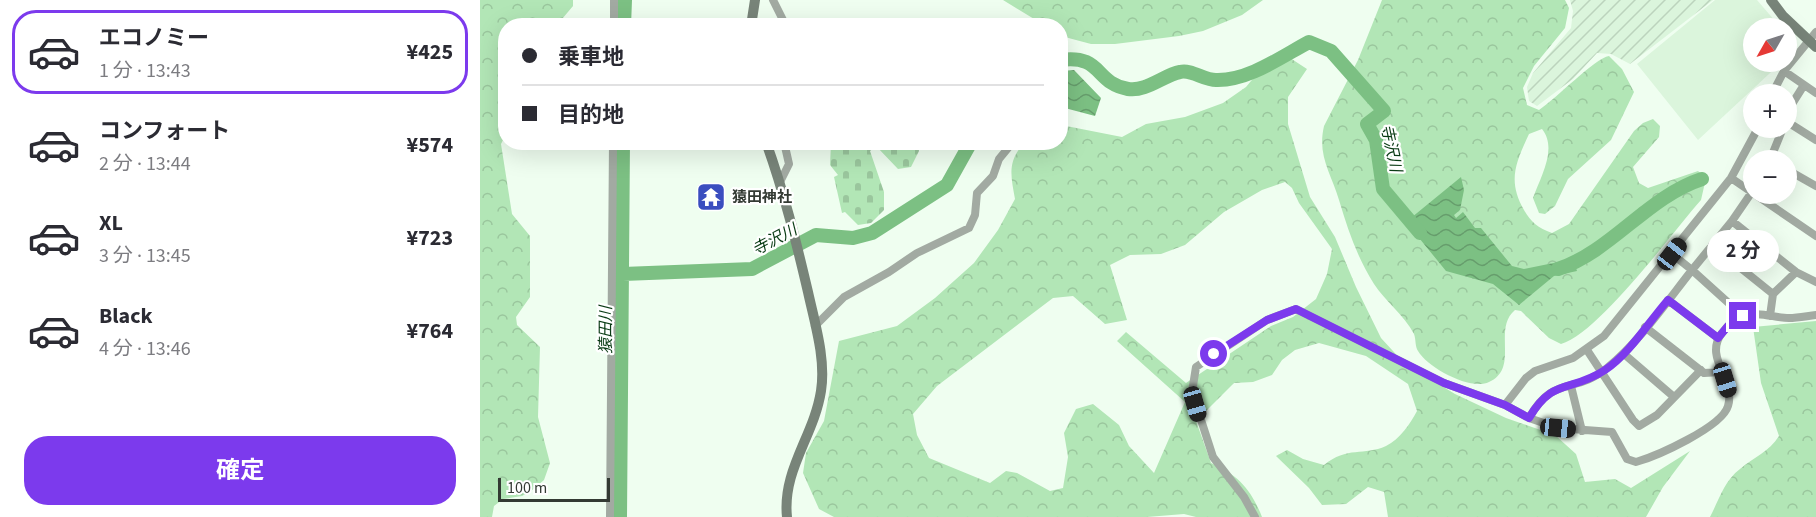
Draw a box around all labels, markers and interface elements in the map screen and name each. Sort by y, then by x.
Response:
north arrow [1743,18,1797,72]
map controls [1743,18,1797,204]
text: エコノミー [99,22,209,54]
icon: car [27,25,81,79]
text: ¥425 [407,36,453,68]
text: 乗車地 [558,41,624,73]
text: 1 分 · 13:43 [99,57,191,85]
button: + [1743,84,1797,138]
text: 目的地 [558,99,624,131]
text: コンフォート [99,115,230,147]
icon: car [27,118,81,172]
water label: 寺沢川 [1375,122,1407,176]
text: ¥574 [407,129,453,161]
text: 2 分 · 13:44 [99,150,191,178]
button: − [1743,150,1797,204]
temple icon: 猿田神社 [695,181,727,213]
place label: 猿田神社 [732,187,792,208]
text: XL [99,207,123,239]
icon: car [27,211,81,265]
water label: 寺沢川 [748,218,803,261]
text: ¥723 [407,222,453,254]
callout: 2 分 [1707,229,1779,271]
car [1654,234,1690,274]
text: 2 分 [1726,237,1760,265]
text: 3 分 · 13:45 [99,242,191,270]
text: Black [99,300,153,332]
route end [1729,302,1756,329]
icon: car [27,304,81,358]
water label: 猿田川 [595,304,617,354]
text: ¥764 [407,315,453,347]
text: 4 分 · 13:46 [99,335,191,363]
route start [1200,340,1227,367]
car [1711,360,1739,400]
car [1181,384,1209,424]
car [1539,417,1577,439]
button: 確定 [24,436,456,505]
scale bar [498,475,610,502]
text: 100 m [507,477,547,499]

